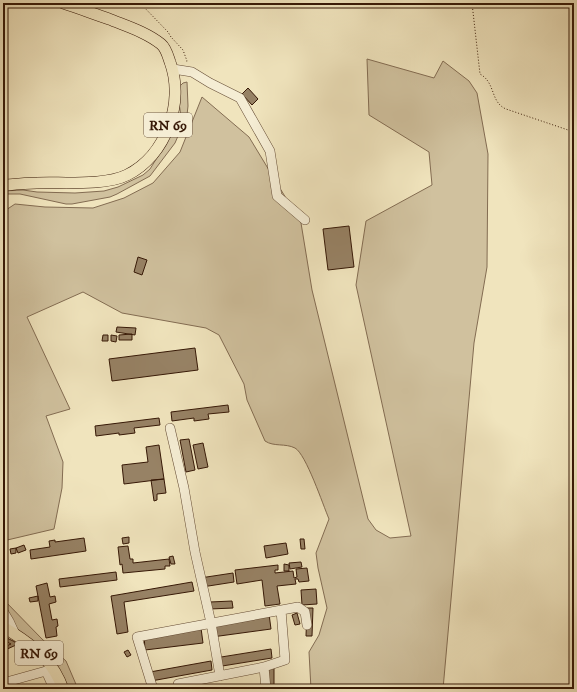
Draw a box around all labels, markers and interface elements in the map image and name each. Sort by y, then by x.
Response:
road number: RN 69 [144,113,192,137]
road number: RN 69 [15,641,63,665]

